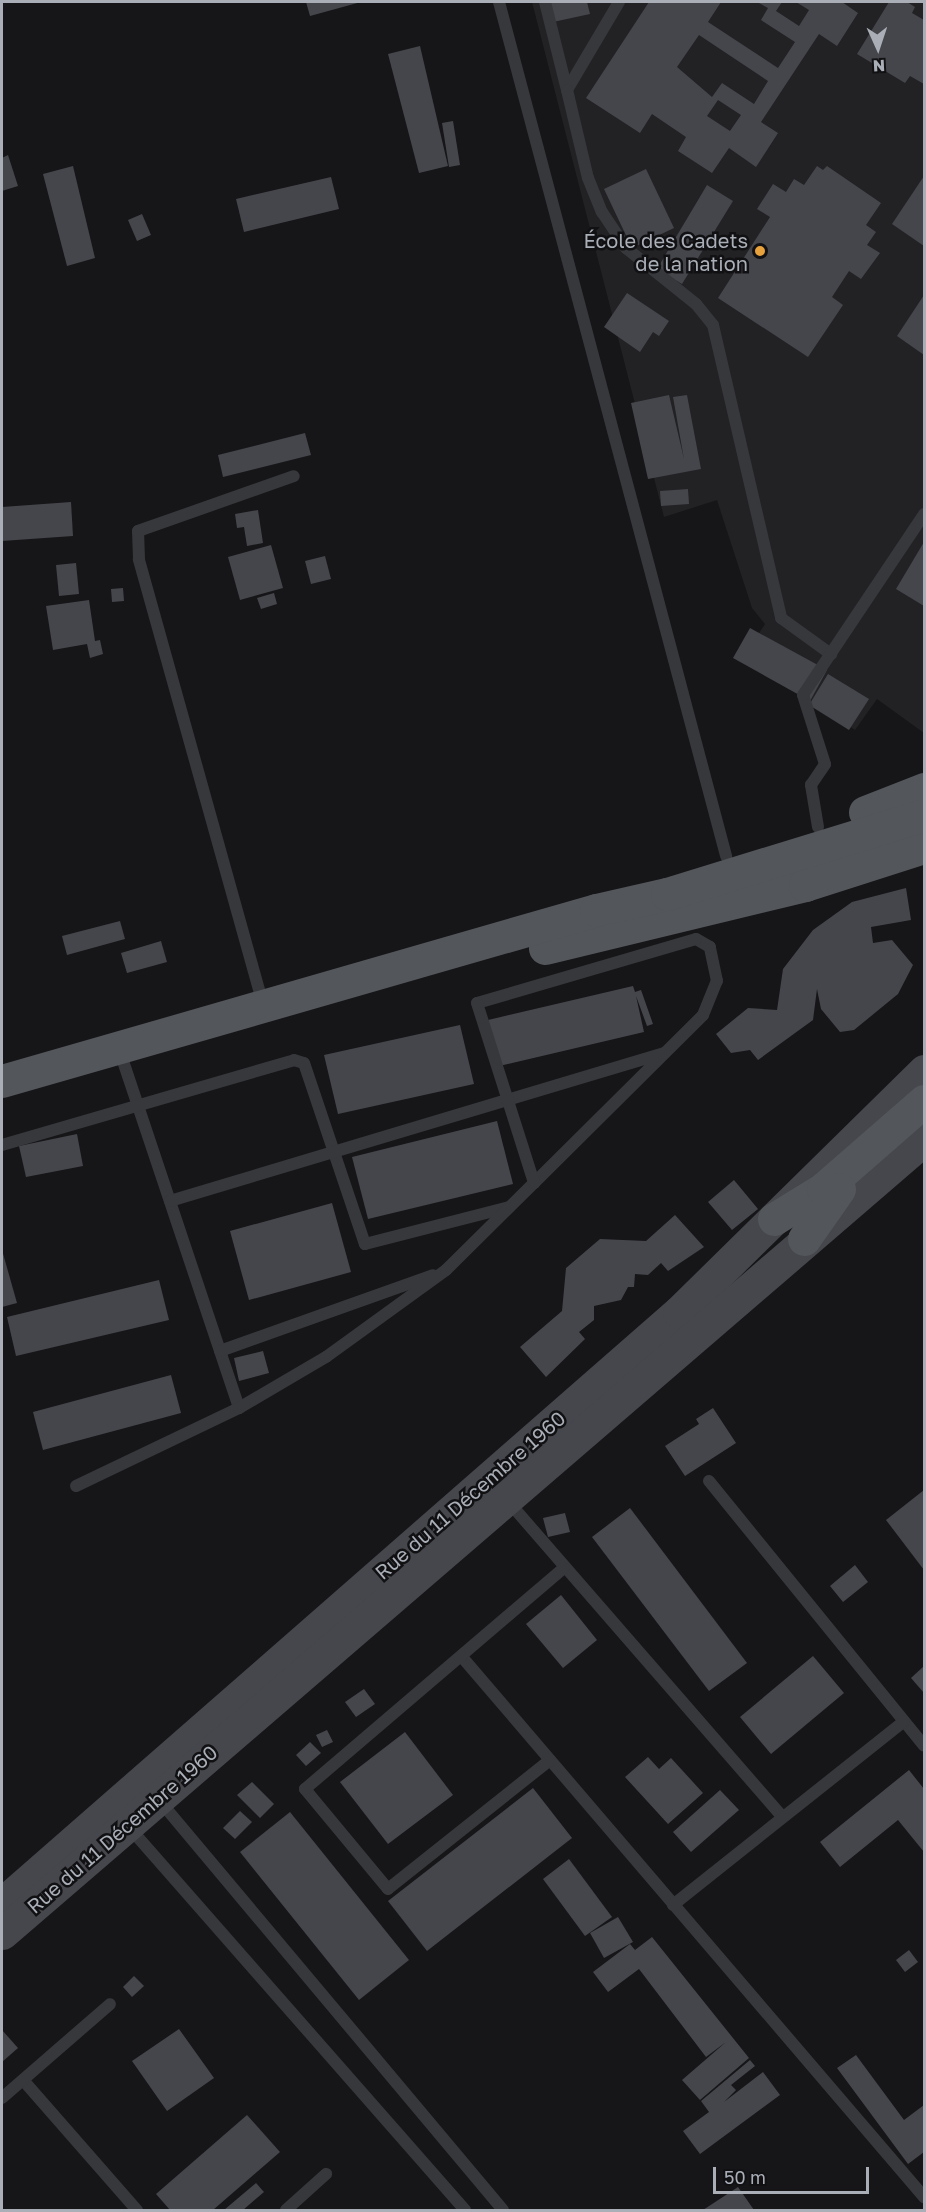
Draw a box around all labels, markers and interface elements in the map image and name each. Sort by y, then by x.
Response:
north arrow [848,18,908,78]
text: N [872,56,886,76]
place label: École des Cadets de la nation [583,228,748,275]
marker: École des Cadets de la nation [753,244,767,258]
street label: Rue du 11 Décembre 1960 [370,1406,570,1584]
street label: Rue du 11 Décembre 1960 [22,1740,222,1918]
scale bar [716,2155,872,2193]
text: 50 m [724,2166,766,2188]

